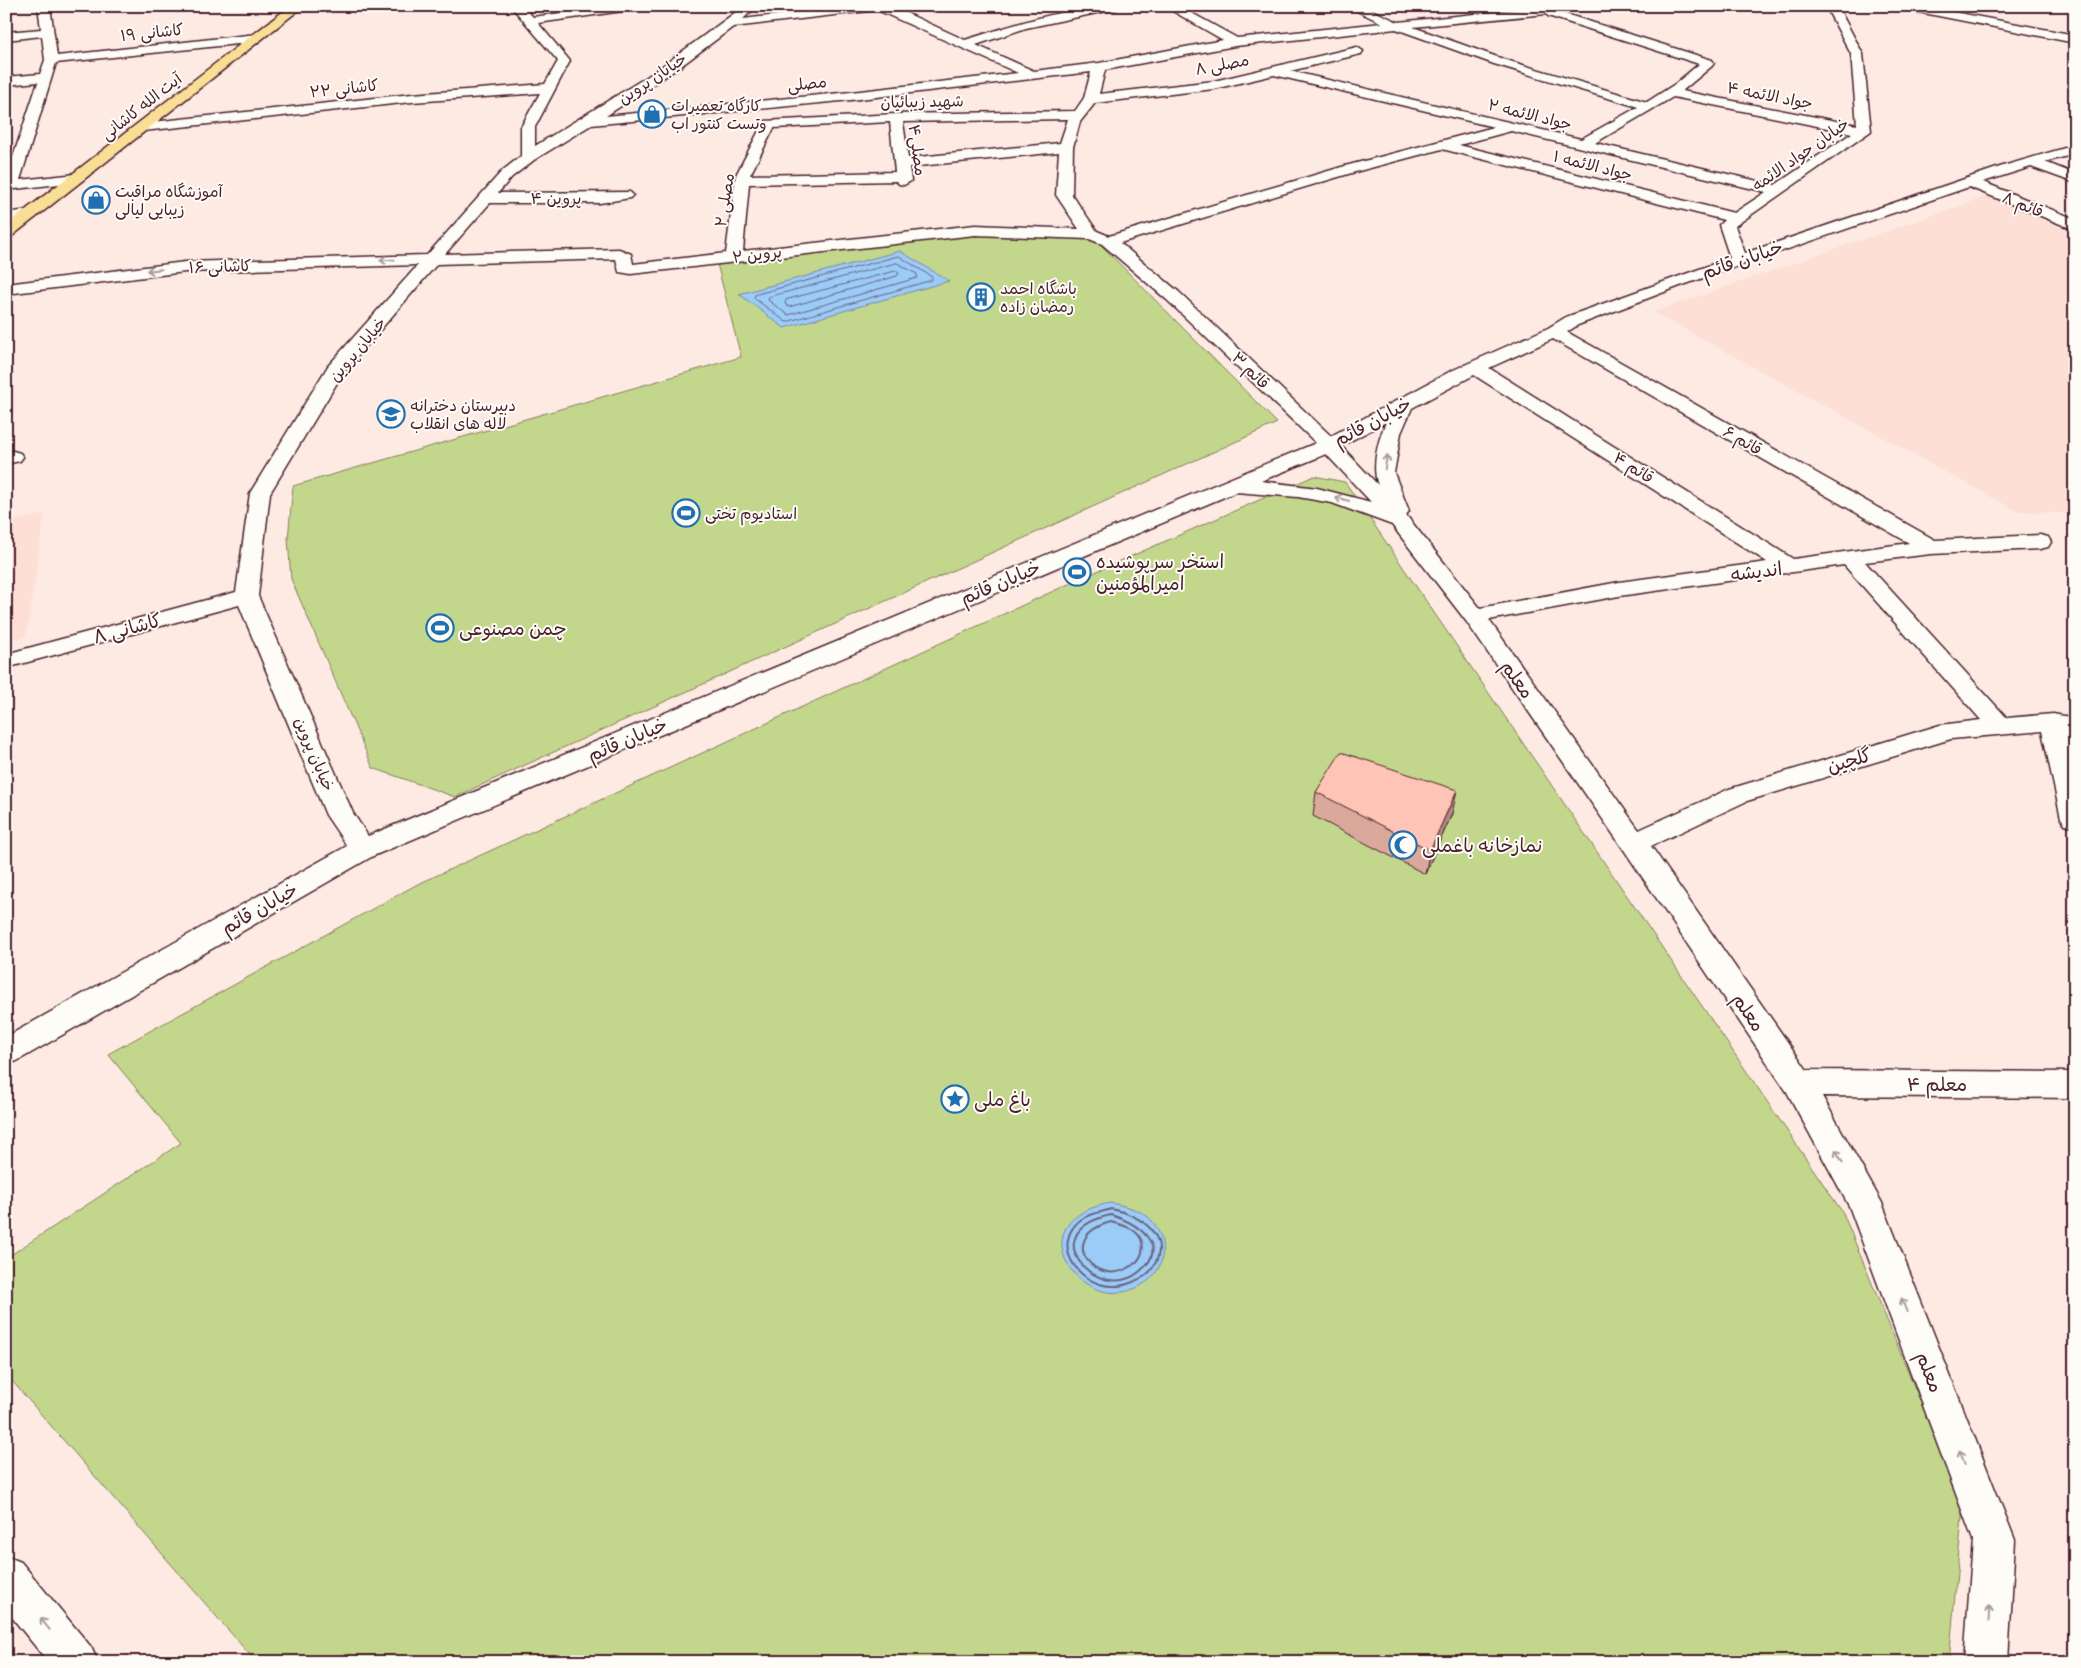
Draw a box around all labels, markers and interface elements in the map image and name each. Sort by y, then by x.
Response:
street label: کاشانی ۱۹ [120,23,185,48]
street label: خیابان پروین [616,51,692,111]
street label: مصلی ۸ [1194,53,1251,82]
street label: آیت الله کاشانی [98,70,188,146]
street label: مصلی [787,75,828,98]
street label: کاشانی ۲۲ [309,78,380,105]
street label: جواد الائمه ۴ [1725,81,1814,116]
street label: شهید زیبائیان [880,94,964,115]
place label: کارگاه تعمیرات وتست کنتور اب [671,96,767,136]
street label: جواد الائمه ۲ [1485,98,1573,137]
shop icon: کارگاه تعمیرات وتست کنتور اب [637,99,667,129]
street label: خیابان جواد الائمه [1750,116,1854,197]
street label: مصلی۴ [902,124,928,177]
street label: جواد الائمه ۱ [1551,149,1634,187]
street label: مصلی ۲ [714,172,741,229]
place label: آموزشگاه مراقبت زیبایی لیالی [115,182,224,222]
shop icon: آموزشگاه مراقبت زیبایی لیالی [81,185,111,215]
street label: قائم ۸ [1998,190,2045,224]
street label: پروین ۴ [531,192,581,211]
street label: خیابان قائم [1699,238,1787,287]
street label: پروین ۲ [732,245,783,270]
one-way arrow [379,255,395,265]
street label: کاشانی ۱۶ [188,259,252,280]
one-way arrow [147,265,163,275]
place label: باشگاه احمد رمضان زاده [1000,279,1077,319]
building icon: باشگاه احمد رمضان زاده [966,282,996,312]
street label: خیابان پروین [327,315,392,387]
street label: قائم ۳ [1226,350,1271,395]
street label: خیابان قائم [1331,394,1416,454]
school or university icon: دبیرستان دخترانه لاله های انقلاب [376,399,406,429]
place label: دبیرستان دخترانه لاله های انقلاب [410,399,516,436]
street label: قائم ۶ [1719,424,1764,462]
street label: قائم ۴ [1609,450,1656,490]
one-way arrow [1381,454,1391,470]
one-way arrow [1334,494,1350,503]
sports icon: استادیوم تختی [671,498,701,528]
place label: استادیوم تختی [705,507,797,526]
place label: استخر سرپوشیده امیرالمؤمنین [1096,553,1224,598]
sports icon: استخر سرپوشیده امیرالمؤمنین [1062,557,1092,587]
street label: خیابان قائم [958,558,1045,612]
street label: اندیشه [1729,560,1784,589]
street label: کاشانی ۸ [91,611,165,652]
sports icon: چمن مصنوعی [425,613,455,643]
place label: چمن مصنوعی [459,620,567,643]
street label: معلم [1494,657,1537,705]
street label: خیابان قائم [585,715,672,769]
street label: خیابان پروین [288,716,336,795]
street label: گلچین [1825,744,1875,781]
mosque icon: نمازخانه باغملی [1388,830,1418,860]
place label: نمازخانه باغملی [1422,837,1542,860]
street label: خیابان قائم [218,880,303,942]
street label: معلم [1725,990,1767,1038]
street label: معلم ۴ [1907,1076,1967,1099]
place icon: باغ ملی [940,1084,970,1114]
place label: باغ ملی [974,1090,1031,1114]
one-way arrow [1834,1149,1844,1164]
one-way arrow [1899,1298,1908,1313]
street label: معلم [1909,1350,1945,1397]
one-way arrow [1957,1449,1966,1465]
one-way arrow [1985,1605,1994,1621]
one-way arrow [40,1618,51,1631]

